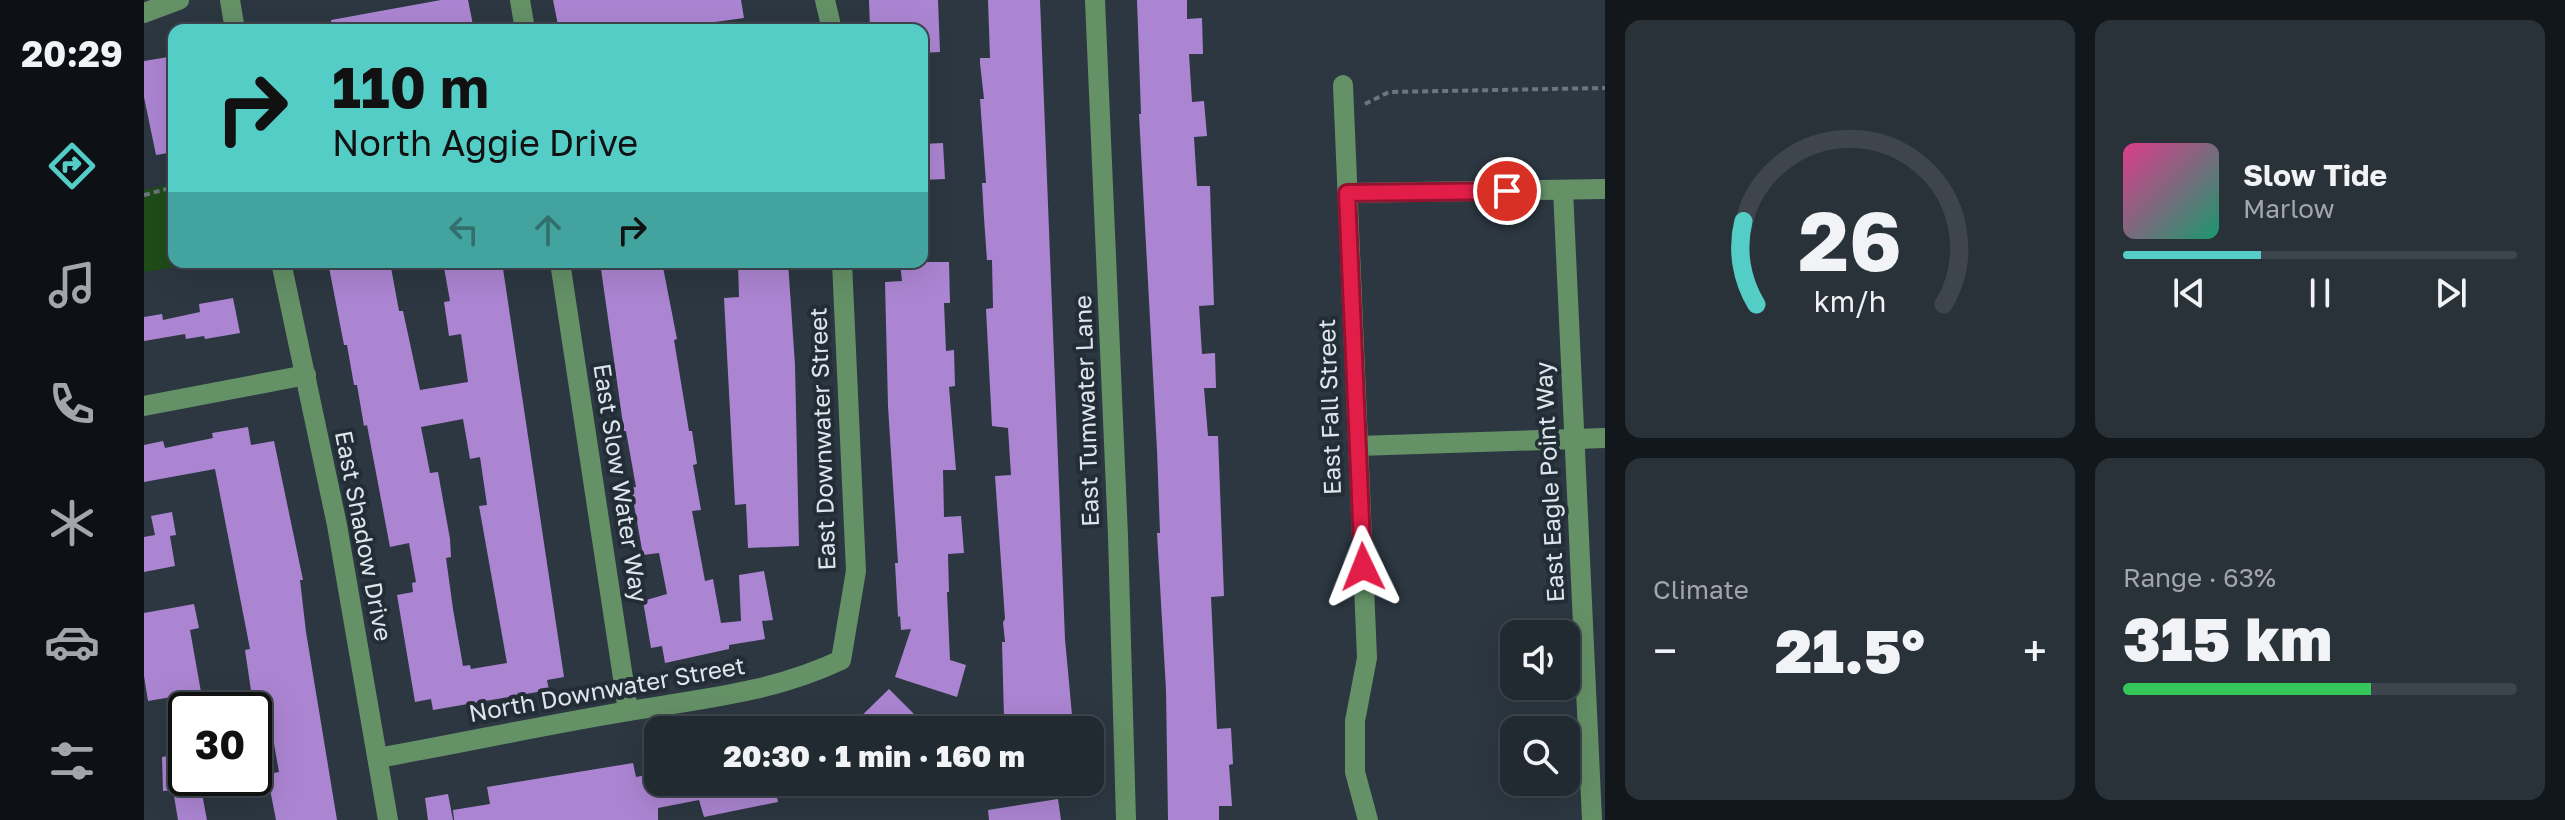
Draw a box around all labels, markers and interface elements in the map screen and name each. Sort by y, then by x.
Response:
text: 20:29 [21,32,123,75]
text: 110 m [332,53,489,120]
icon: right [200,56,304,160]
text: North Aggie Drive [332,121,638,164]
icon: directions [44,138,100,194]
pin [1473,157,1541,225]
text: Slow Tide [2243,157,2387,193]
icon: arrive [1485,169,1529,213]
text: 26 [1798,188,1902,288]
text: Marlow [2243,193,2335,224]
icon: left [442,208,486,252]
icon: ahead [526,208,570,252]
icon: right [610,208,654,252]
icon: music [44,257,100,313]
icon: previous [2167,271,2211,315]
icon: pause [2298,271,2342,315]
icon: next [2429,271,2473,315]
text: km/h [1814,284,1886,318]
street label: East Tumwater Lane [1067,295,1104,527]
street label: East Downwater Street [802,307,841,571]
street label: East Fall Street [1311,319,1346,496]
street label: East Slow Water Way [588,361,655,604]
street label: East Eagle Point Way [1528,361,1569,603]
icon: phone [44,376,100,432]
street label: East Shadow Drive [330,428,399,643]
icon: climate [44,495,100,551]
position arrow [1321,525,1405,609]
text: Range · 63% [2123,562,2276,593]
text: Climate [1653,574,1749,605]
text: 315 km [2123,602,2332,674]
icon: car [44,614,100,670]
text: 21.5° [1775,614,1925,686]
map controls [1500,620,1580,796]
button: sound [1500,620,1580,700]
text: − [1653,624,1677,677]
text: + [2023,624,2047,677]
street label: North Downwater Street [466,650,747,727]
speed limit sign: 30 [168,692,272,796]
button: search [1500,716,1580,796]
icon: filters [44,733,100,789]
text: 20:30 · 1 min · 160 m [723,738,1025,774]

